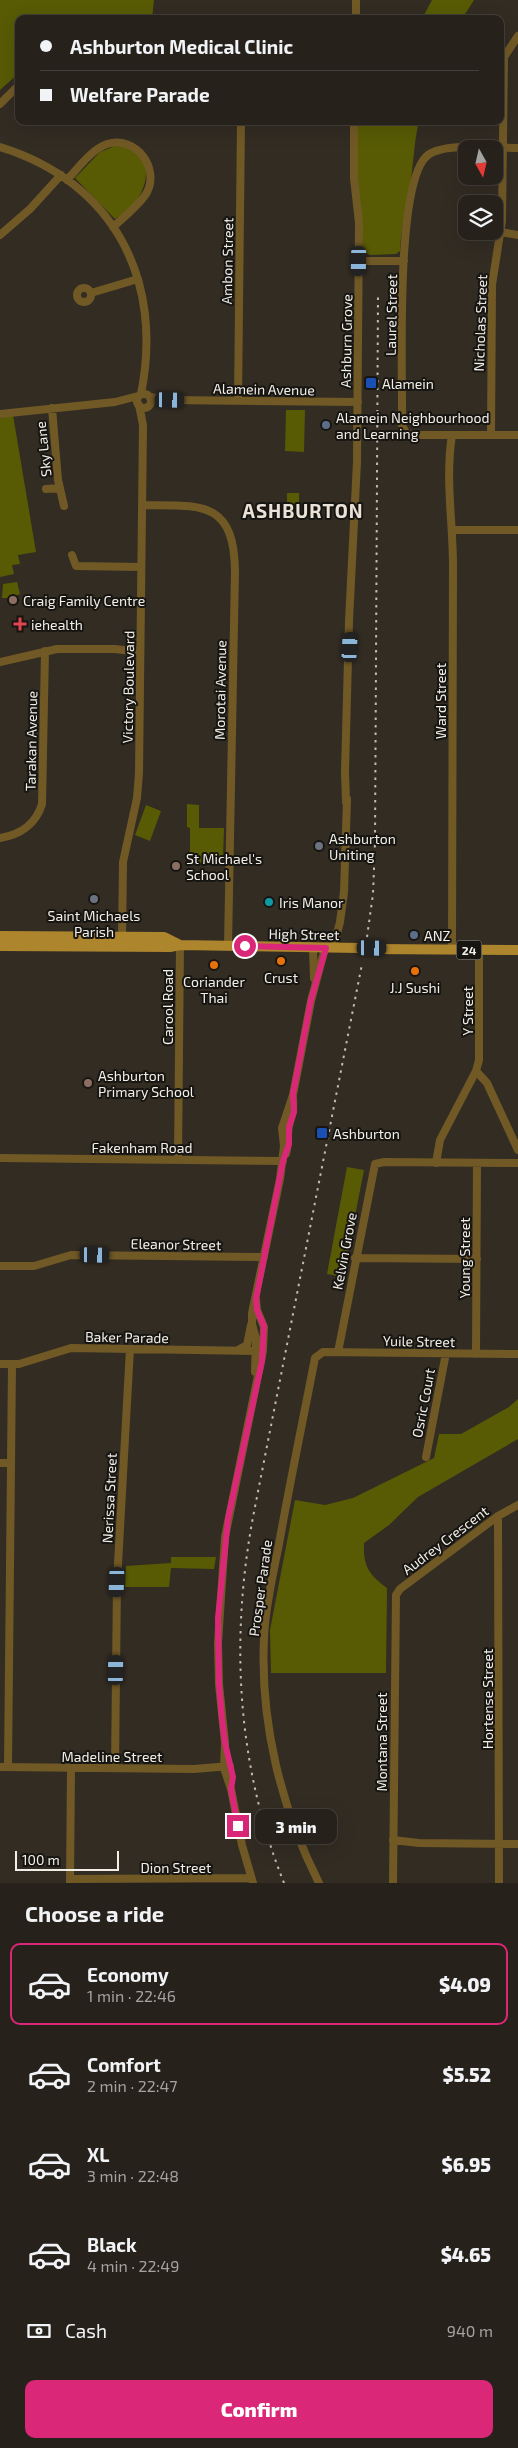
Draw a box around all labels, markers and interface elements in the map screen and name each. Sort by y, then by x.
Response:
text: Ashburton Medical Clinic [70,35,293,58]
text: Welfare Parade [70,83,210,106]
north arrow [458,140,502,185]
map controls [458,140,503,240]
button: layers [458,195,503,240]
street label: Ambon Street [218,217,236,305]
car [351,246,366,276]
street label: Laurel Street [382,274,400,356]
street label: Nicholas Street [470,274,490,372]
street label: Ashburn Grove [337,294,355,388]
place label: Alamein [382,375,434,392]
marker: Alamein [364,376,378,390]
street label: Alamein Avenue [213,380,315,398]
car [154,392,185,408]
place label: Alamein Neighbourhood and Learning [336,409,489,442]
marker: Alamein Neighbourhood and Learning [320,419,332,431]
street label: Sky Lane [32,420,54,478]
district label: ASHBURTON [242,499,364,522]
place label: Craig Family Centre [23,592,145,609]
marker: Craig Family Centre [7,594,19,606]
place label: iehealth [31,616,83,633]
marker: iehealth [13,617,27,631]
street label: Victory Boulevard [119,630,137,744]
car [341,632,358,662]
street label: Morotai Avenue [211,640,229,740]
street label: Ward Street [432,663,449,739]
street label: Tarakan Avenue [22,691,40,791]
place label: Ashburton Uniting [329,830,396,863]
marker: Ashburton Uniting [313,840,325,852]
place label: St Michael's School [186,850,262,883]
marker: St Michael's School [170,860,182,872]
marker: Saint Michaels Parish [88,893,100,905]
place label: Iris Manor [279,894,344,911]
marker: Iris Manor [263,896,275,908]
place label: Saint Michaels Parish [48,907,140,940]
street label: High Street [268,925,340,943]
place label: ANZ [424,927,451,944]
marker: ANZ [408,929,420,941]
route start [234,935,256,957]
car [356,940,387,956]
road number: 24 [456,940,482,960]
marker: Crust [275,955,287,967]
marker: Coriander Thai [208,959,220,971]
marker: J.J Sushi [409,965,421,977]
street label: Carool Road [159,969,176,1045]
place label: Crust [264,969,298,986]
place label: Coriander Thai [183,973,245,1006]
place label: J.J Sushi [390,979,440,996]
street label: Y Street [459,986,476,1036]
place label: Ashburton Primary School [98,1067,195,1100]
marker: Ashburton Primary School [82,1077,94,1089]
place label: Ashburton [333,1125,400,1142]
marker: Ashburton [315,1126,329,1140]
street label: Fakenham Road [92,1139,192,1156]
street label: Kelvin Grove [328,1211,360,1291]
street label: Young Street [456,1218,473,1298]
street label: Eleanor Street [131,1235,221,1253]
car [79,1247,110,1263]
street label: Baker Parade [85,1328,169,1346]
street label: Yuile Street [383,1332,455,1350]
street label: Osric Court [408,1367,438,1439]
street label: Nerissa Street [98,1452,120,1544]
street label: Audrey Crescent [399,1502,491,1578]
street label: Prosper Parade [245,1539,275,1637]
car [108,1567,125,1597]
street label: Hortense Street [479,1649,496,1749]
car [108,1655,123,1685]
street label: Montana Street [373,1692,390,1792]
street label: Madeline Street [62,1748,162,1765]
callout: 3 min [256,1808,338,1844]
route end [227,1815,249,1837]
text: 3 min [275,1817,317,1836]
scale bar [15,1848,119,1871]
text: 100 m [22,1851,60,1868]
street label: Dion Street [141,1859,211,1876]
text: Choose a ride [25,1900,164,1926]
icon: car [27,1962,72,2007]
text: Economy [87,1963,169,1986]
text: $4.09 [439,1973,491,1996]
text: 1 min · 22:46 [87,1986,176,2005]
icon: car [27,2052,72,2097]
text: Comfort [87,2053,161,2076]
text: $5.52 [442,2063,491,2086]
text: 2 min · 22:47 [87,2076,178,2095]
icon: car [27,2142,72,2187]
text: XL [87,2143,109,2166]
text: $6.95 [442,2153,491,2176]
text: 3 min · 22:48 [87,2166,179,2185]
icon: car [27,2232,72,2277]
text: Black [87,2233,137,2256]
text: $4.65 [441,2243,491,2266]
text: 4 min · 22:49 [87,2256,179,2275]
icon: cash [25,2317,53,2345]
text: Cash [65,2319,107,2342]
text: 940 m [447,2321,493,2340]
button: Confirm [25,2380,493,2438]

